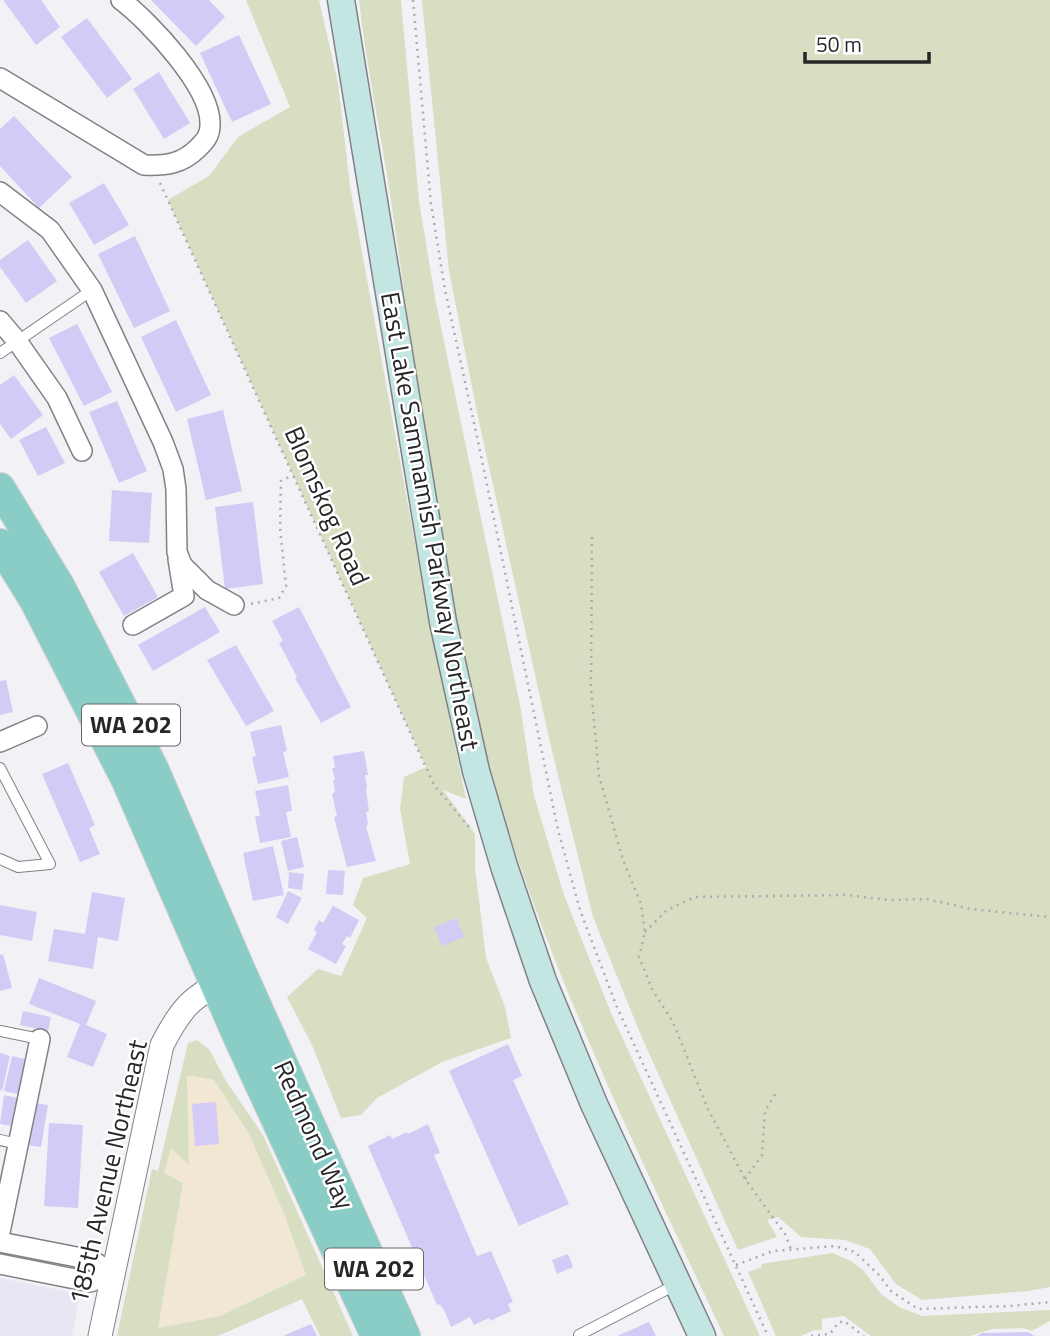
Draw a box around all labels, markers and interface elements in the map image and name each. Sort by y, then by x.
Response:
scale bar [805,21,929,65]
text: 50 m [816,28,862,60]
street label: East Lake Sammamish Parkway Northeast [371,289,490,753]
street label: Blomskog Road [275,420,380,592]
road number: WA 202 [82,704,180,746]
street label: 185th Avenue Northeast [58,1036,157,1308]
street label: Redmond Way [264,1054,365,1216]
road number: WA 202 [325,1248,423,1289]

